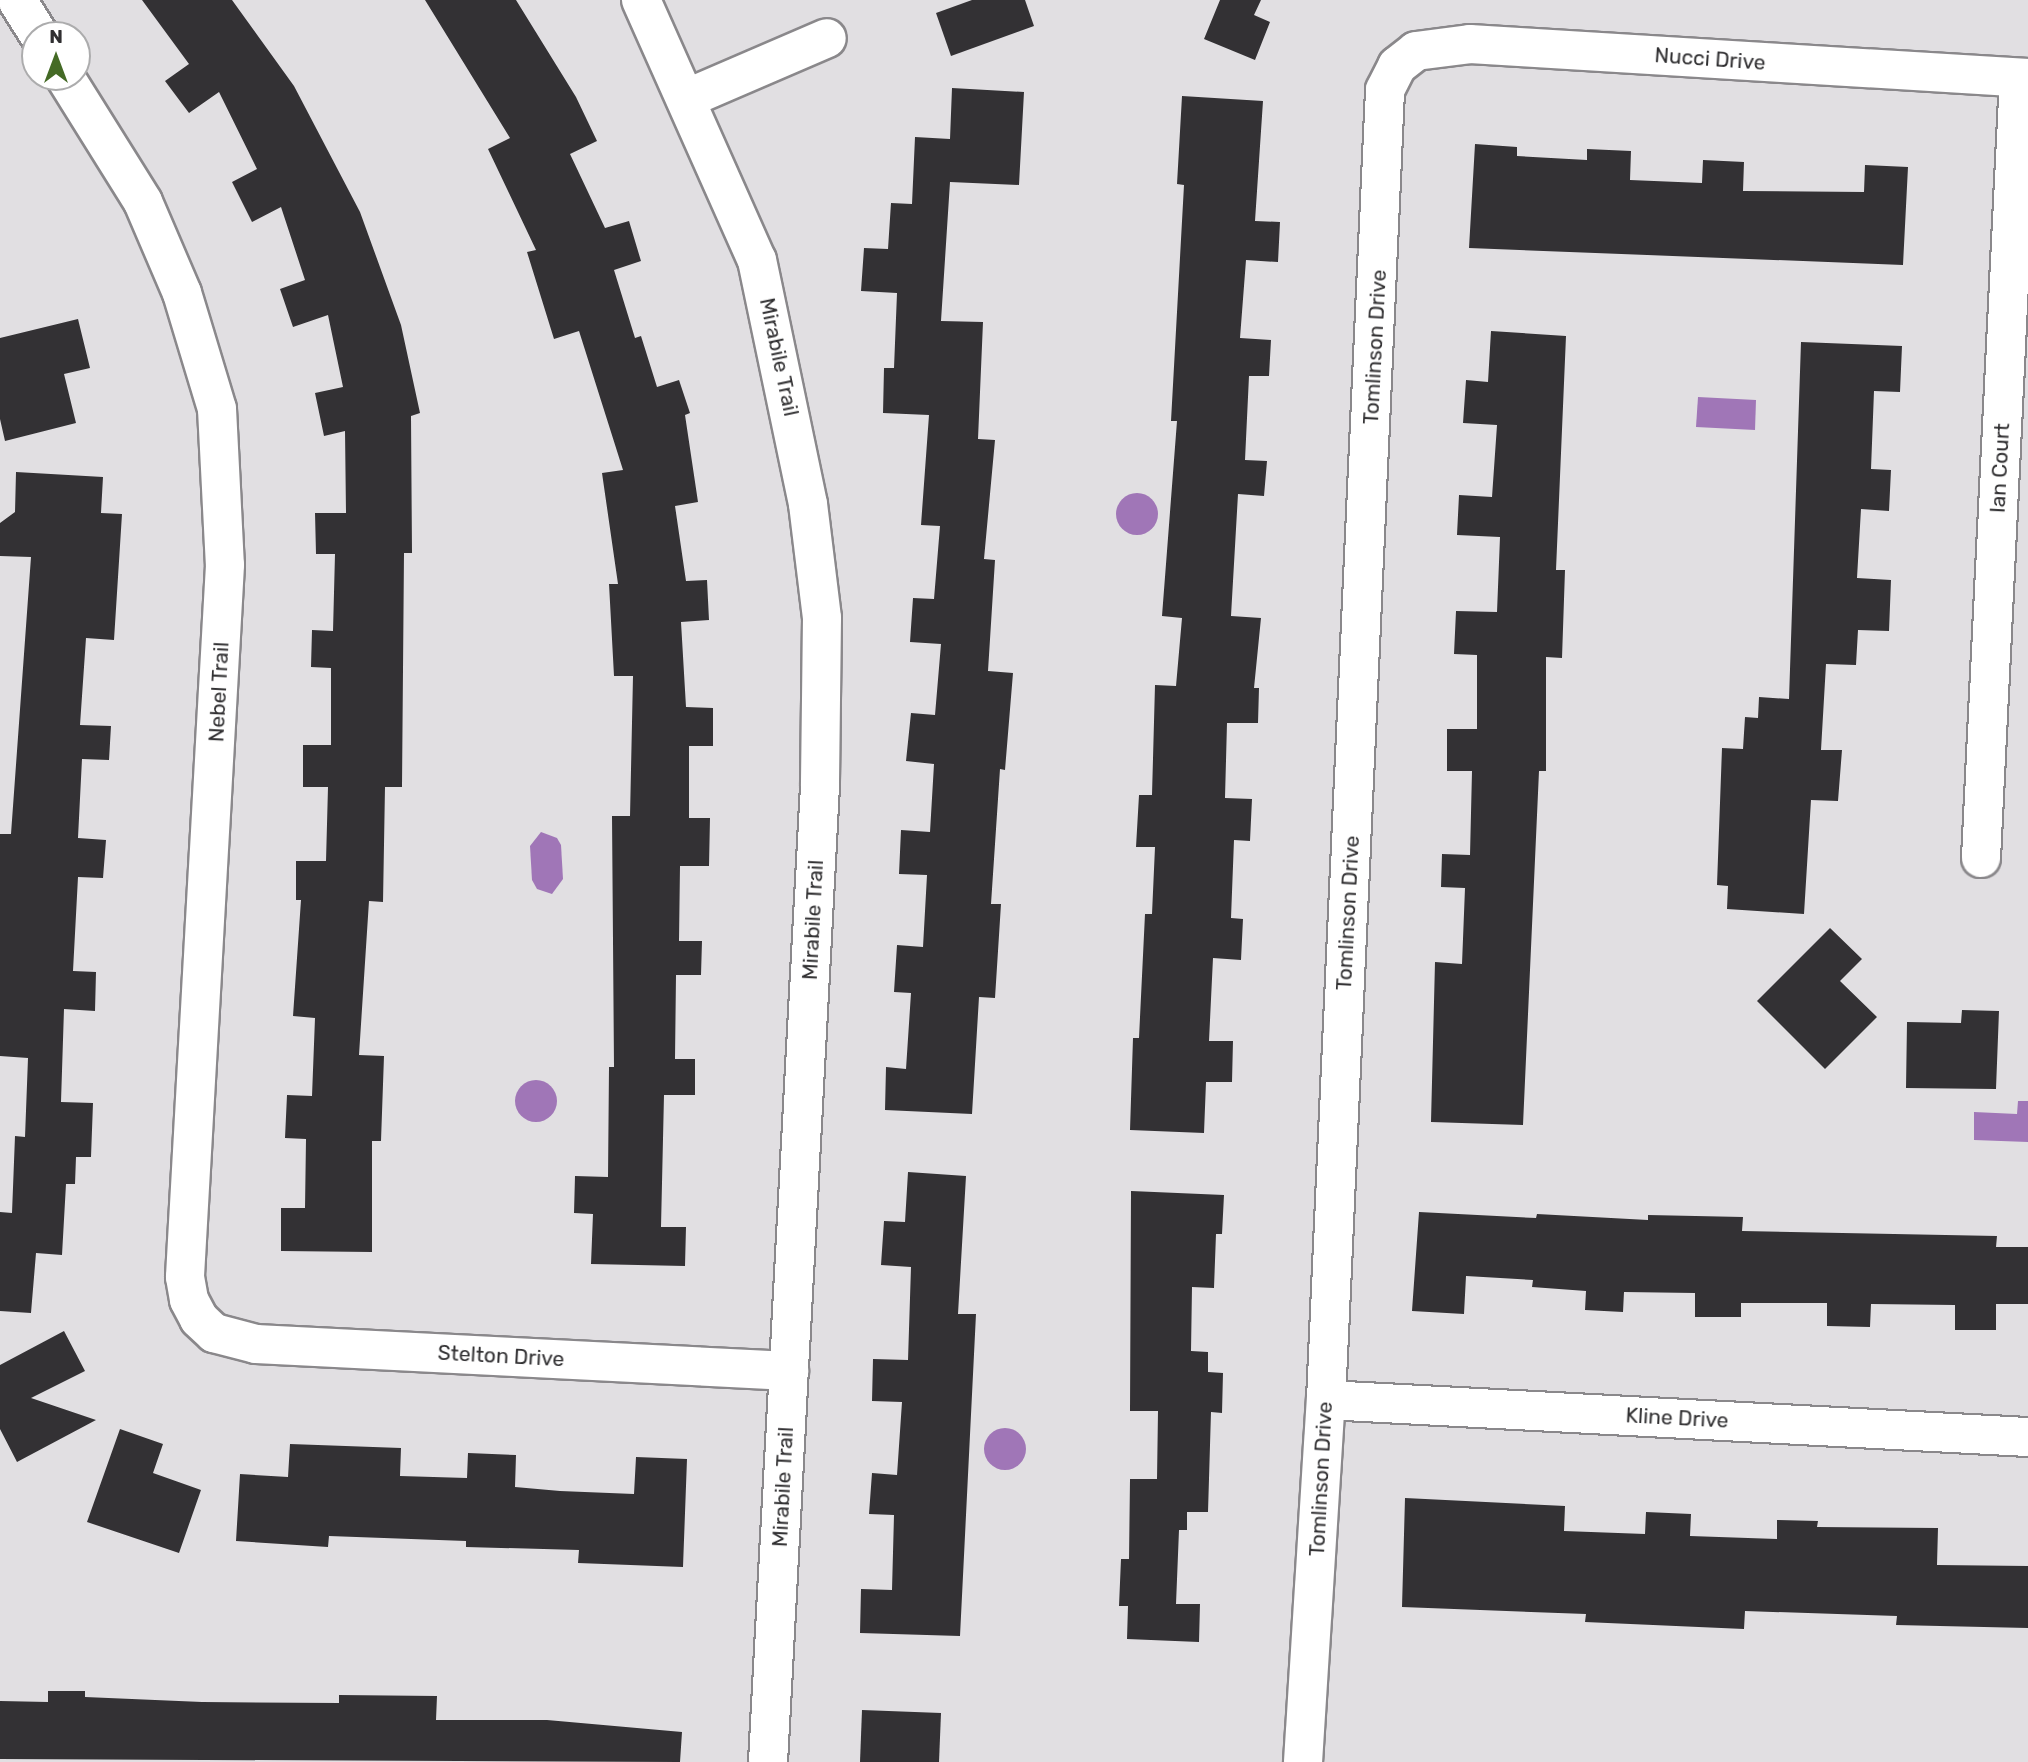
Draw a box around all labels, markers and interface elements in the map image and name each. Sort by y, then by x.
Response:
north arrow [21,21,91,91]
text: N [49,25,63,48]
street label: Nucci Drive [1654,43,1766,75]
street label: Tomlinson Drive [1358,269,1392,425]
street label: Mirabile Trail [754,295,804,419]
street label: Ian Court [1985,422,2015,514]
street label: Nebel Trail [204,641,234,743]
street label: Tomlinson Drive [1331,835,1365,991]
street label: Mirabile Trail [797,859,829,981]
street label: Stelton Drive [437,1340,565,1372]
street label: Tomlinson Drive [1304,1401,1338,1557]
street label: Kline Drive [1625,1403,1729,1433]
street label: Mirabile Trail [767,1426,799,1548]

